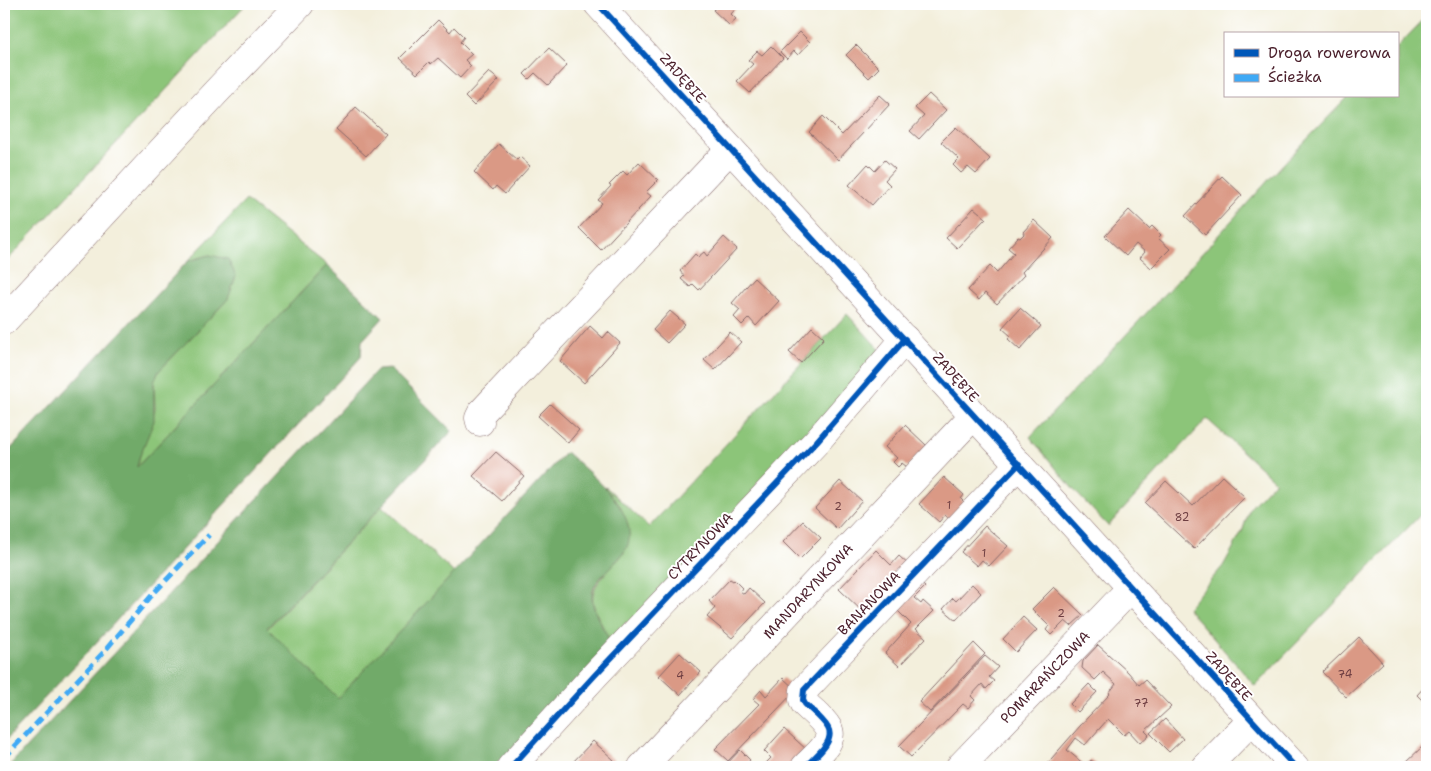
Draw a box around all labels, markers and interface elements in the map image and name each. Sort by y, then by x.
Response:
legend [1224,32,1398,98]
text: Droga rowerowa [1268,43,1391,63]
street label: ZADĘBIE [656,49,710,107]
text: Ścieżka [1268,66,1322,87]
street label: ZADĘBIE [929,348,983,406]
house number: 1 [947,498,951,513]
house number: 2 [834,499,842,514]
street label: CYTRYNOWA [663,508,737,584]
house number: 82 [1175,510,1189,525]
street label: MANDARYNKOWA [759,540,857,642]
house number: 1 [982,546,986,561]
street label: BANANOWA [834,567,904,639]
house number: 2 [1057,606,1065,621]
street label: POMARAŃCZOWA [996,627,1094,727]
street label: ZADĘBIE [1202,647,1256,705]
house number: 74 [1338,667,1353,682]
house number: 4 [676,668,684,683]
house number: 77 [1134,696,1149,711]

